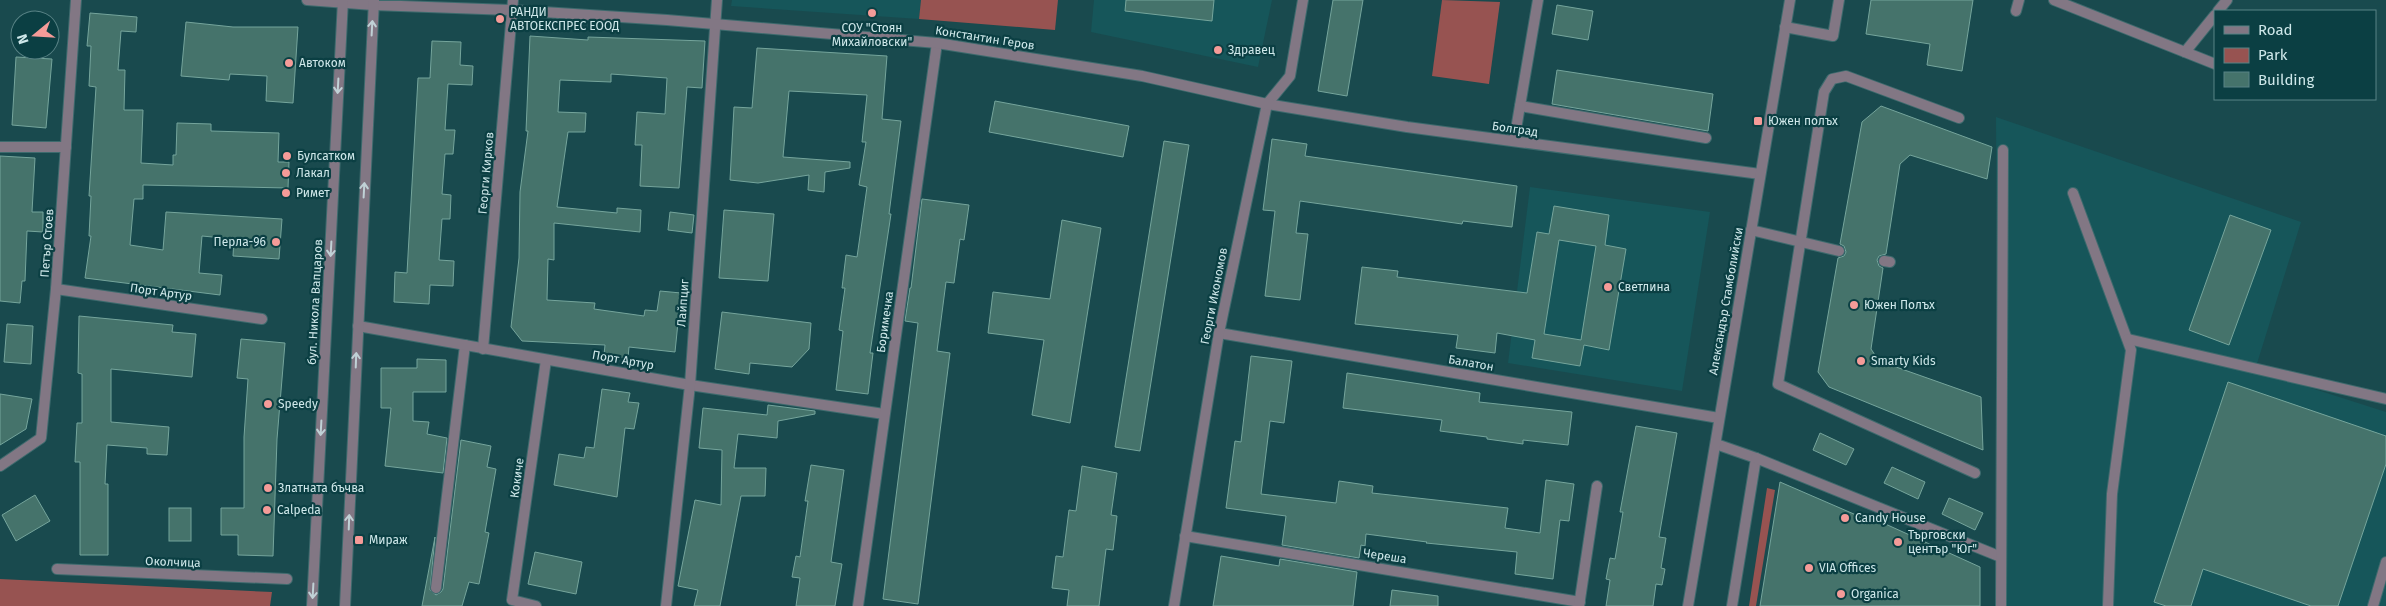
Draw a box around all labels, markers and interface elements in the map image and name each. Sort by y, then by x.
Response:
place label: РАНДИ АВТОЕКСПРЕС ЕООД [510,5,619,33]
marker: СОУ "Стоян Михайловски" [866,7,878,19]
north arrow [10,10,60,60]
legend [2214,10,2376,100]
marker: РАНДИ АВТОЕКСПРЕС ЕООД [494,13,506,25]
one-way arrow [368,20,377,36]
place label: СОУ "Стоян Михайловски" [832,21,912,49]
text: Road [2258,21,2293,39]
street label: Константин Геров [934,23,1036,53]
text: N [14,32,33,46]
place label: Здравец [1228,43,1275,57]
marker: Здравец [1212,44,1224,56]
text: Park [2258,46,2288,64]
place label: Автоком [299,56,346,70]
marker: Автоком [283,57,295,69]
text: Building [2258,71,2314,89]
one-way arrow [334,78,343,94]
place label: Южен полъх [1768,114,1838,128]
marker: Южен полъх [1752,115,1764,127]
street label: Болград [1491,119,1539,139]
street label: Георги Кирков [475,131,497,215]
place label: Булсатком [297,149,355,163]
marker: Булсатком [281,150,293,162]
place label: Лакал [296,166,330,180]
marker: Лакал [280,167,292,179]
one-way arrow [360,182,369,198]
place label: Римет [296,186,330,200]
marker: Римет [280,187,292,199]
street label: Петър Стоев [38,208,56,278]
street label: Александър Стамболийски [1706,226,1746,376]
place label: Перла-96 [214,235,266,249]
marker: Перла-96 [270,236,282,248]
street label: бул. Никола Вапцаров [305,238,325,365]
one-way arrow [326,240,335,256]
street label: Георги Икономов [1198,246,1230,346]
street label: Лайпциг [674,278,692,327]
place label: Светлина [1618,280,1670,294]
street label: Порт Артур [129,281,193,303]
marker: Светлина [1602,281,1614,293]
street label: Боримечка [874,290,896,354]
place label: Южен Полъх [1864,298,1935,312]
marker: Южен Полъх [1848,299,1860,311]
street label: Порт Артур [591,348,655,372]
one-way arrow [351,352,361,368]
street label: Балатон [1447,352,1495,374]
place label: Smarty Kids [1871,354,1936,368]
marker: Smarty Kids [1855,355,1867,367]
place label: Speedy [278,397,318,411]
marker: Speedy [262,398,274,410]
one-way arrow [317,420,326,436]
street label: Кокиче [507,457,527,499]
place label: Златната бъчва [278,481,364,495]
marker: Златната бъчва [262,482,274,494]
place label: Calpeda [277,503,321,517]
marker: Calpeda [261,504,273,516]
place label: Candy House [1855,511,1926,525]
marker: Candy House [1839,512,1851,524]
one-way arrow [344,515,354,531]
place label: Търговски център "Юг" [1908,528,1977,556]
place label: Мираж [369,533,408,547]
marker: Мираж [353,534,365,546]
marker: Търговски център "Юг" [1892,536,1904,548]
street label: Череша [1362,546,1408,566]
street label: Околчица [145,554,201,570]
place label: VIA Offices [1819,561,1877,575]
marker: VIA Offices [1803,562,1815,574]
one-way arrow [308,582,317,598]
place label: Organica [1851,587,1899,601]
marker: Organica [1835,588,1847,600]

